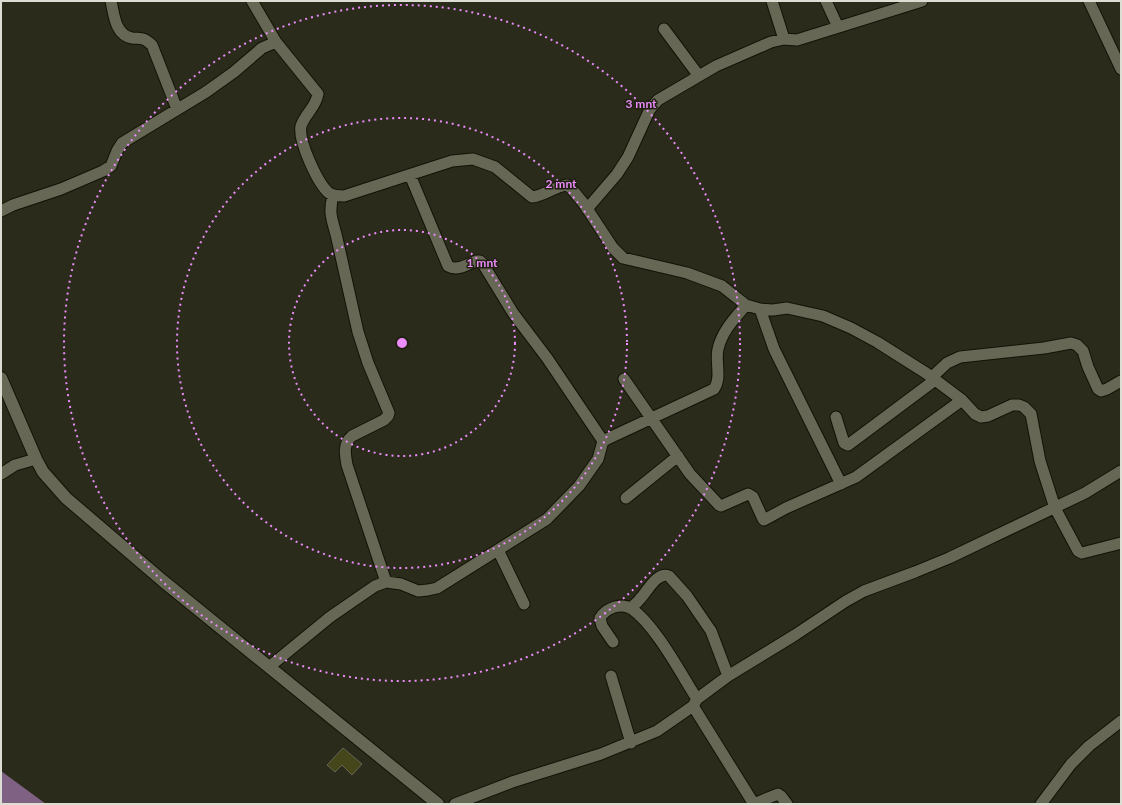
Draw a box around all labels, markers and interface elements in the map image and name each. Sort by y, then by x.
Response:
text: 3 mnt [625,96,657,111]
text: 2 mnt [545,176,577,191]
text: 1 mnt [466,255,498,270]
centre of rings [395,336,409,350]

